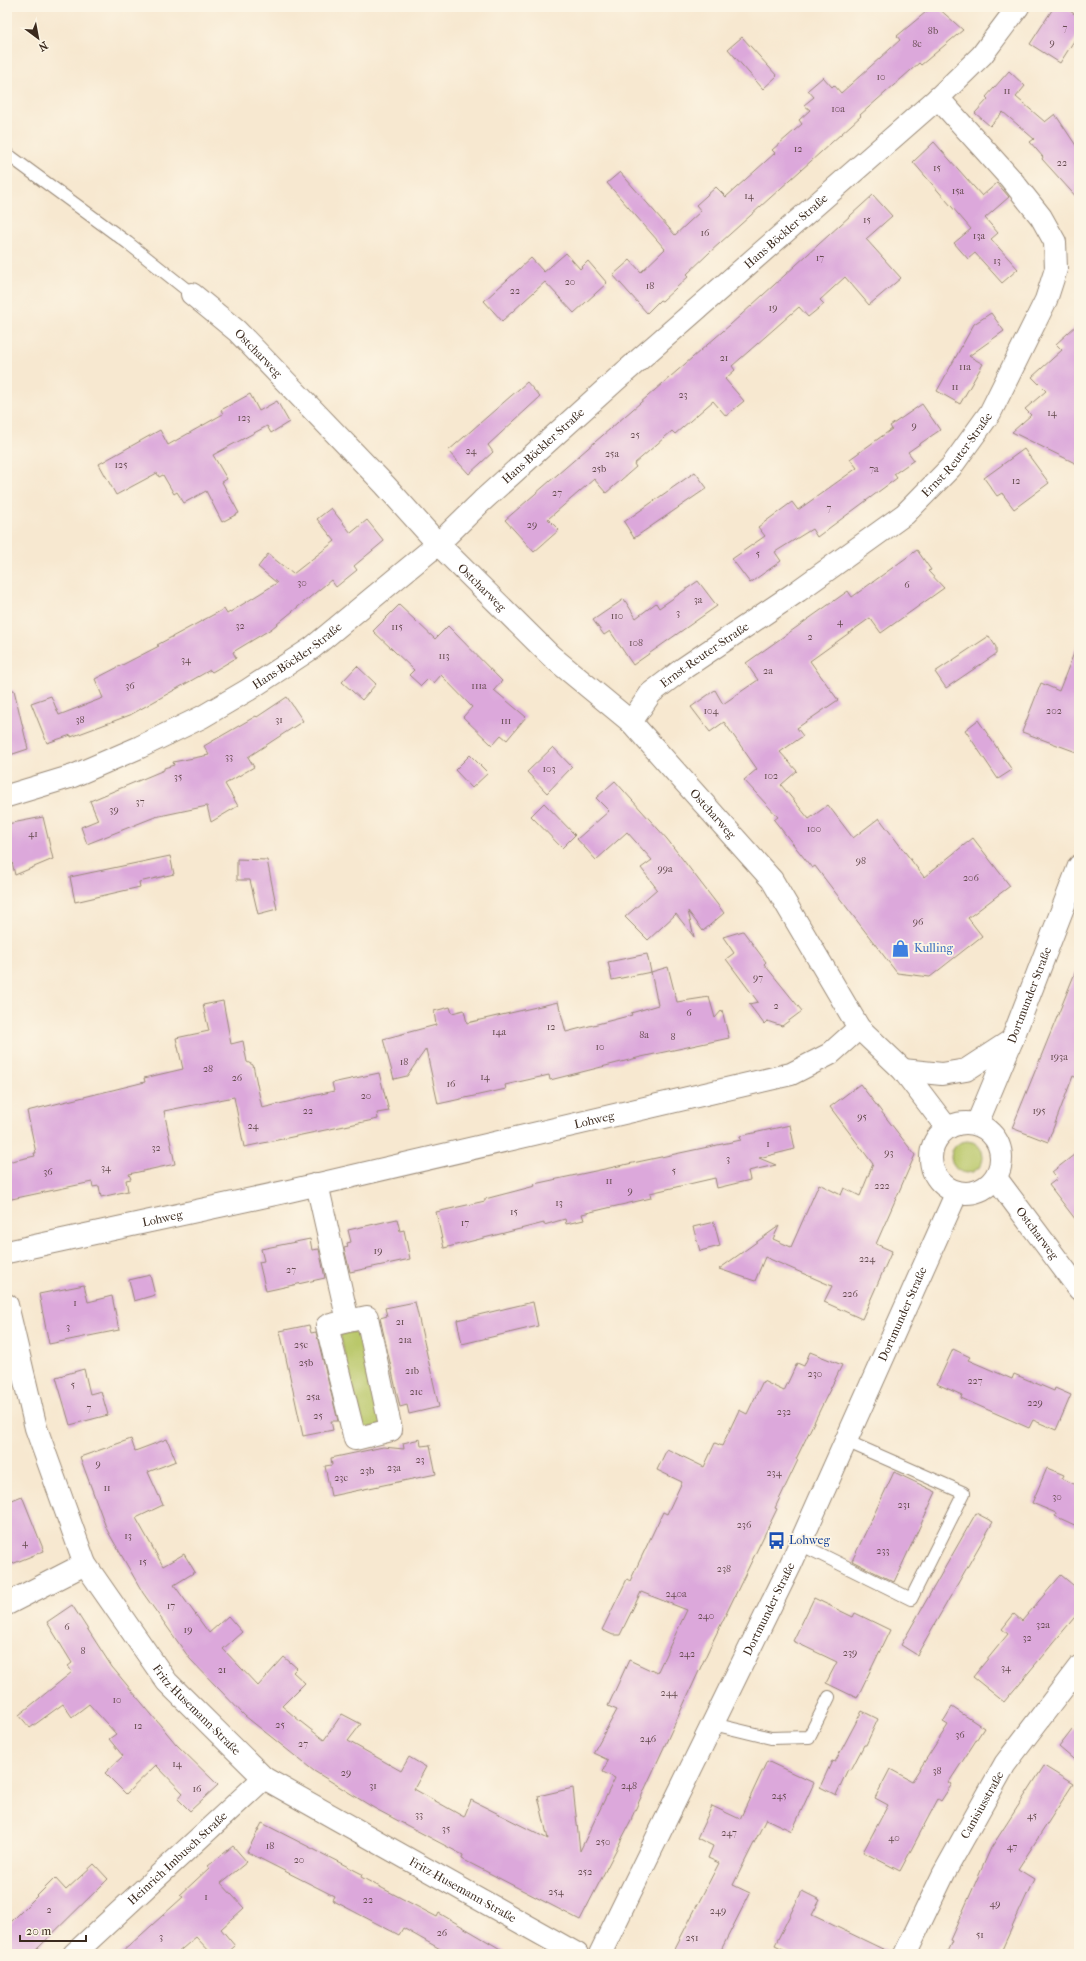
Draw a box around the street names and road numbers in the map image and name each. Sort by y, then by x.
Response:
street label: Hans-Böckler-Straße [741,191,830,271]
street label: Ostcharweg [232,326,285,381]
street label: Hans-Böckler-Straße [499,405,587,487]
street label: Ernst-Reuter-Straße [919,410,995,500]
street label: Ostcharweg [455,561,509,615]
street label: Hans-Böckler-Straße [250,619,344,692]
street label: Ernst-Reuter-Straße [657,619,752,690]
street label: Ostcharweg [687,786,739,842]
street label: Dortmunder Straße [1004,945,1054,1045]
street label: Lohweg [573,1108,616,1131]
street label: Ostcharweg [1013,1204,1062,1263]
street label: Lohweg [141,1207,184,1230]
street label: Dortmunder Straße [875,1264,930,1363]
street label: Dortmunder Straße [740,1560,798,1658]
street label: Fritz-Husemann-Straße [150,1662,244,1758]
street label: Canisiusstraße [958,1769,1007,1841]
street label: Heinrich-Imbusch-Straße [125,1809,230,1908]
street label: Fritz-Husemann-Straße [407,1854,519,1925]

